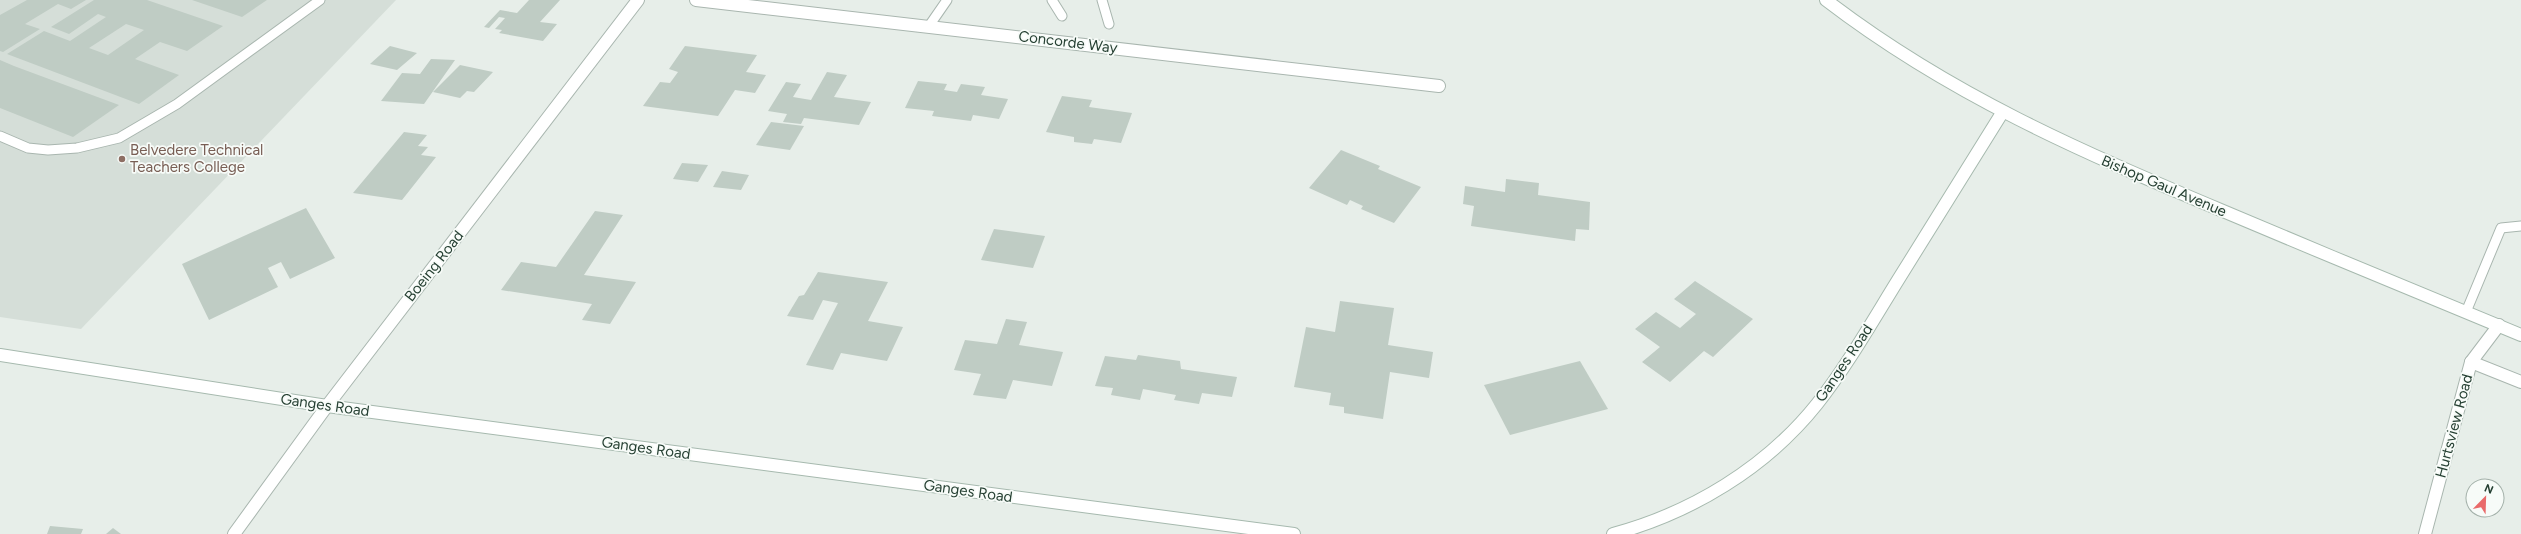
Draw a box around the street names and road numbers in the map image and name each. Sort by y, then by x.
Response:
street label: Concorde Way [1017,27,1119,57]
street label: Bishop Gaul Avenue [2099,151,2229,221]
street label: Boeing Road [401,227,467,305]
street label: Ganges Road [1811,321,1877,405]
street label: Hurtsview Road [2432,372,2476,480]
street label: Ganges Road [279,390,371,420]
street label: Ganges Road [600,433,692,463]
street label: Ganges Road [922,476,1014,506]

